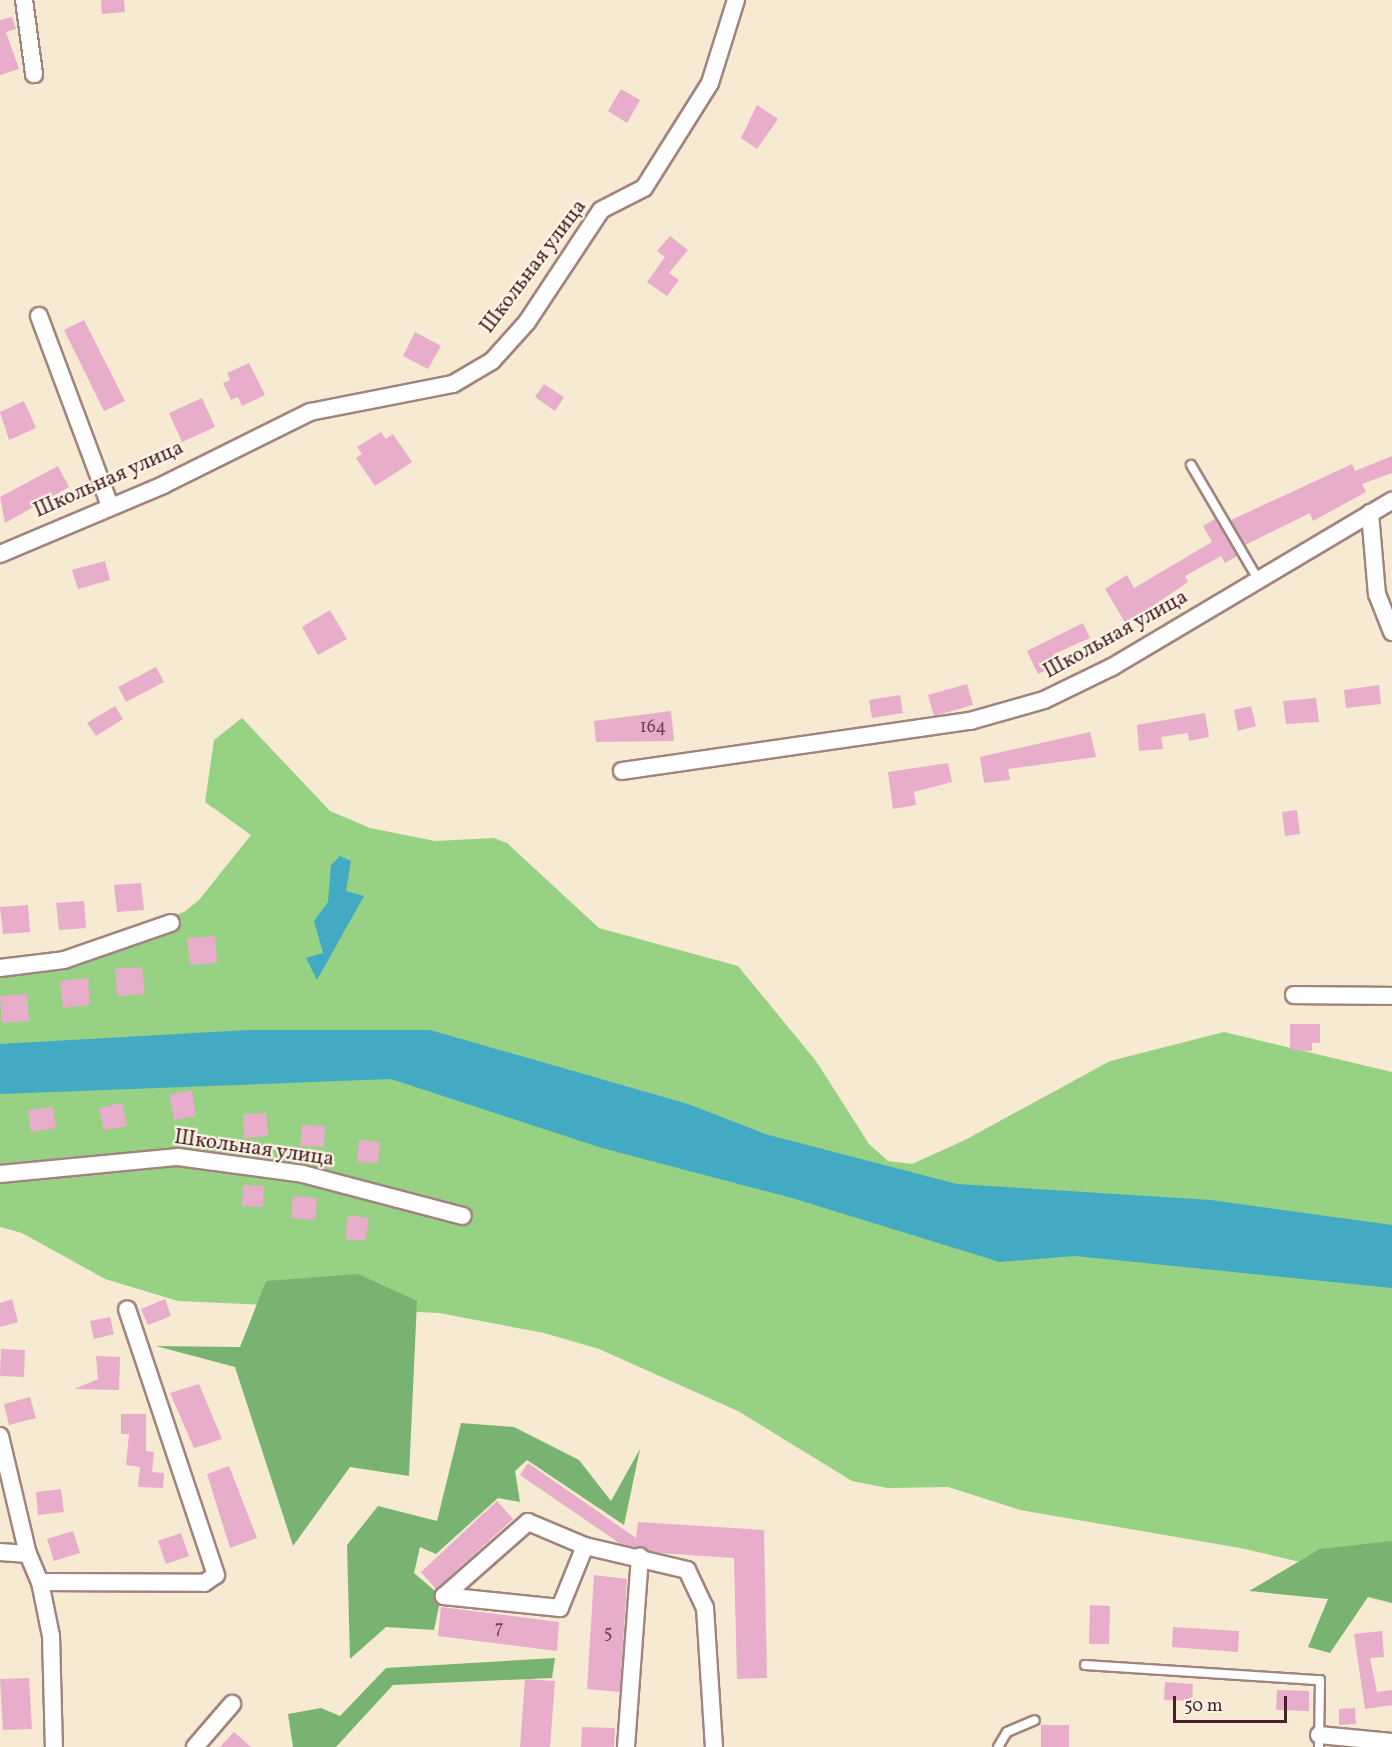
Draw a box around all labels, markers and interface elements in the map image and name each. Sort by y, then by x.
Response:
street label: Школьная улица [475,195,593,339]
street label: Школьная улица [30,436,188,524]
street label: Школьная улица [1039,585,1193,685]
house number: 164 [640,717,666,739]
street label: Школьная улица [172,1125,336,1173]
house number: 7 [495,1618,503,1640]
house number: 5 [604,1623,612,1645]
scale bar [1176,1684,1290,1722]
text: 50 m [1184,1694,1223,1719]

